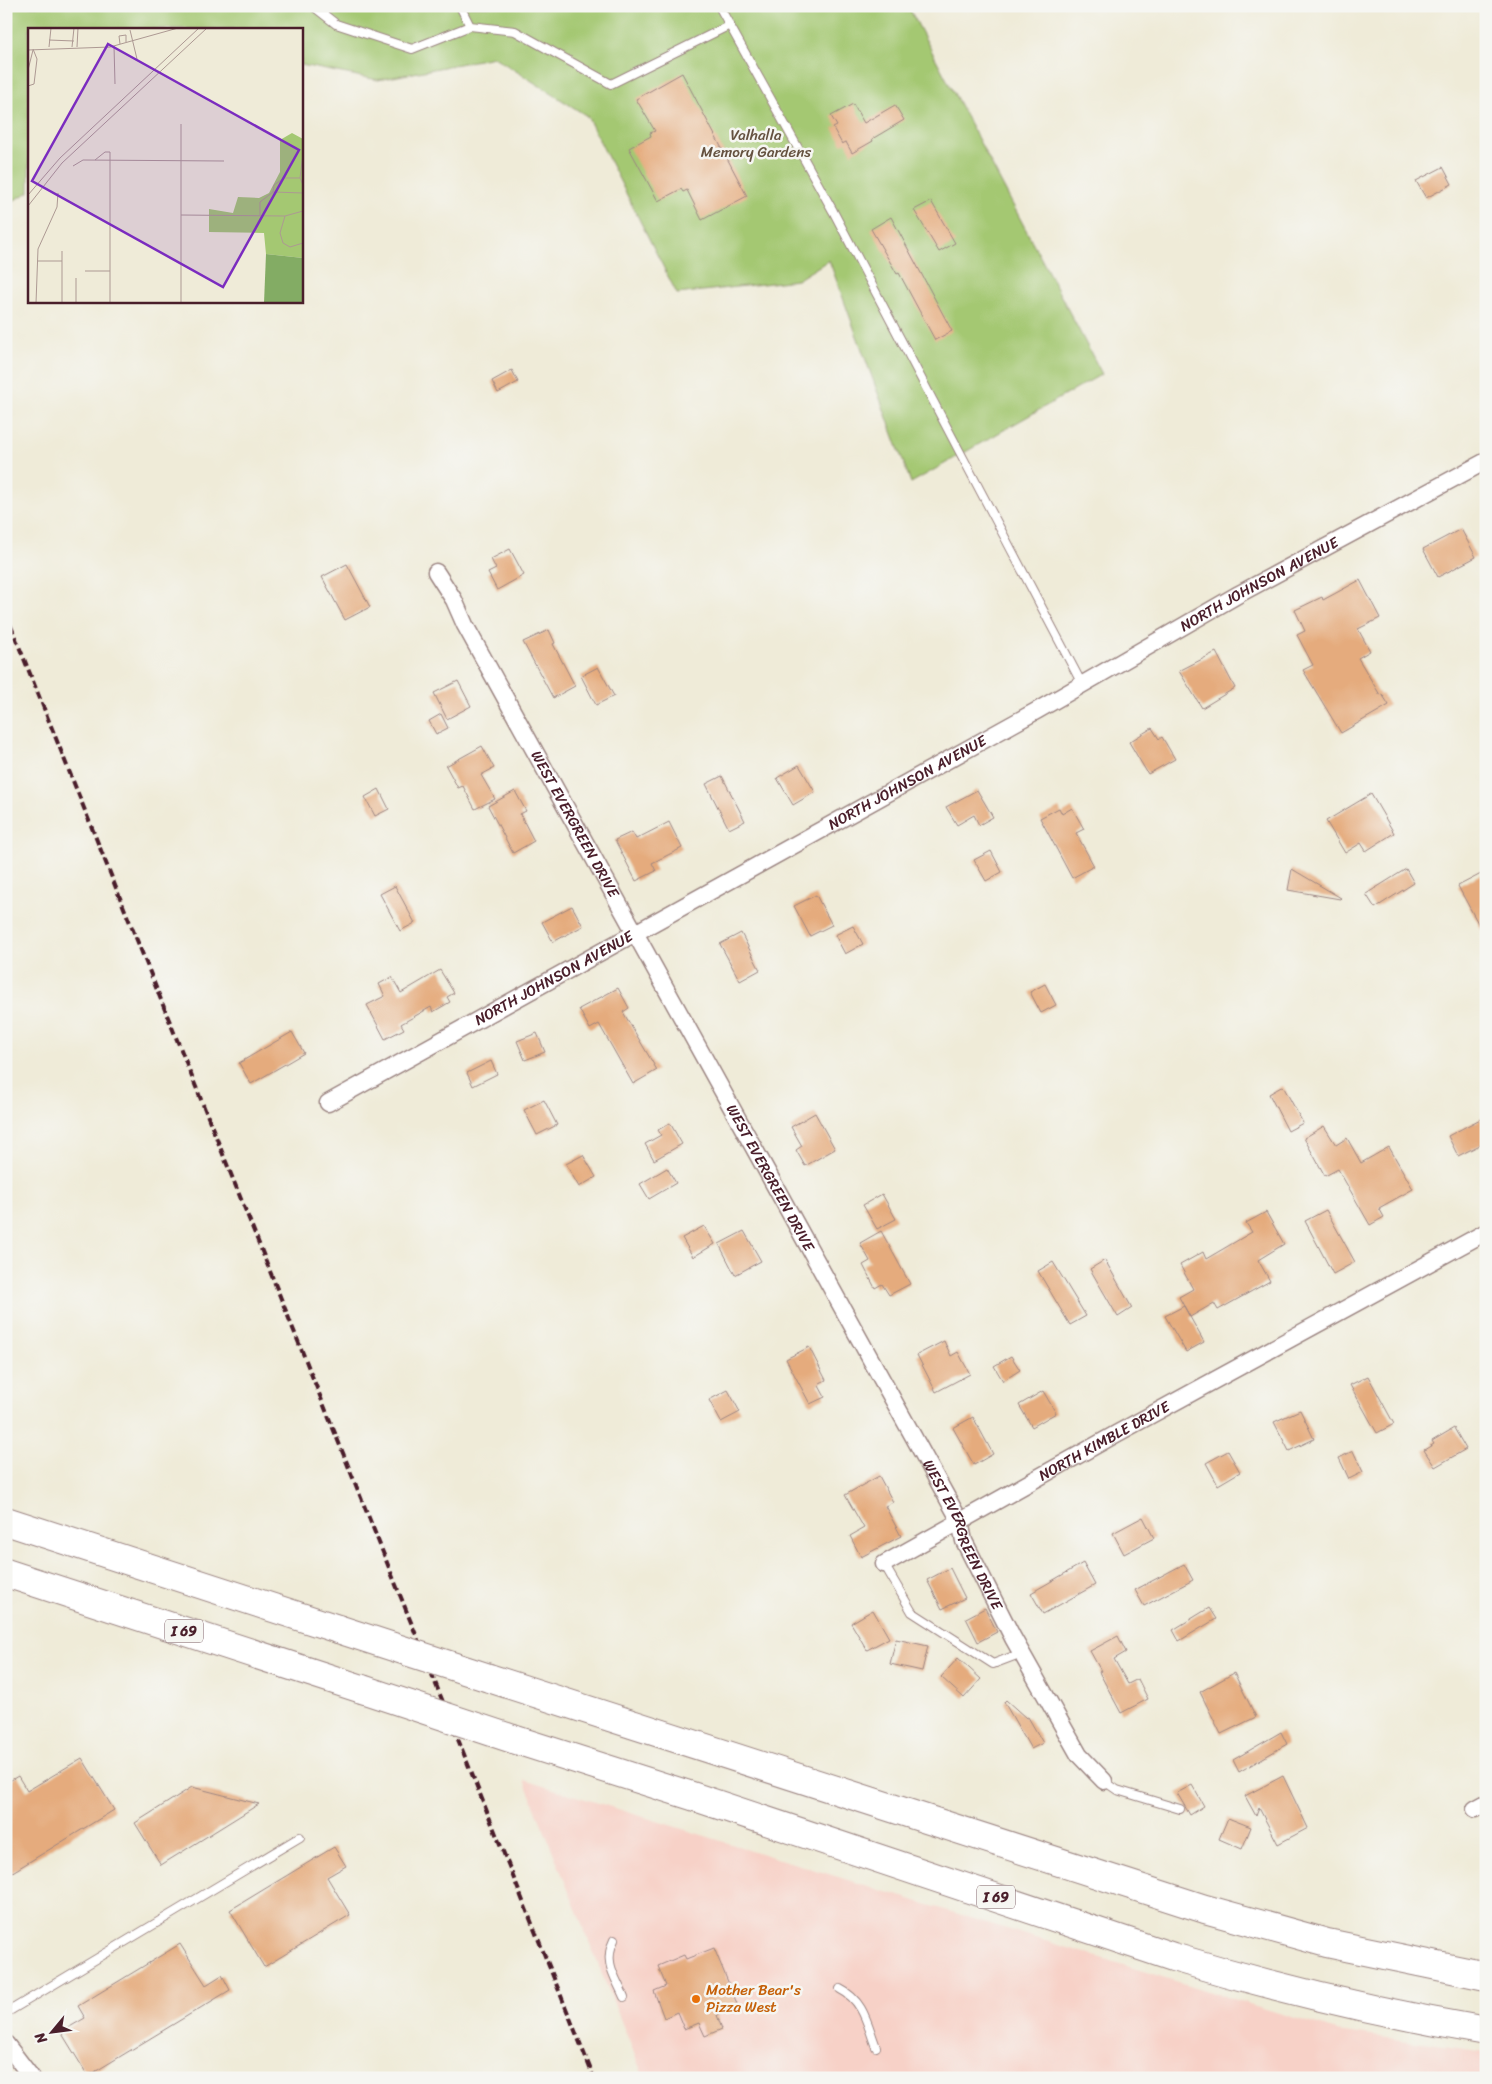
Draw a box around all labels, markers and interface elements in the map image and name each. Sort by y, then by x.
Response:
inset map [28,28,302,302]
park label: Valhalla Memory Gardens [701,122,811,165]
street label: NORTH JOHNSON AVENUE [1175,529,1345,639]
street label: NORTH JOHNSON AVENUE [823,727,993,837]
street label: WEST EVERGREEN DRIVE [524,746,627,904]
street label: NORTH JOHNSON AVENUE [470,923,639,1033]
street label: WEST EVERGREEN DRIVE [719,1099,822,1258]
street label: NORTH KIMBLE DRIVE [1033,1393,1176,1488]
street label: WEST EVERGREEN DRIVE [915,1455,1011,1616]
road number: I 69 [165,1620,203,1642]
road number: I 69 [977,1885,1015,1908]
place label: Mother Bear's Pizza West [706,1977,801,2020]
marker: Mother Bear's Pizza West [690,1993,702,2005]
north arrow [28,2006,78,2056]
text: N [28,2027,55,2049]

